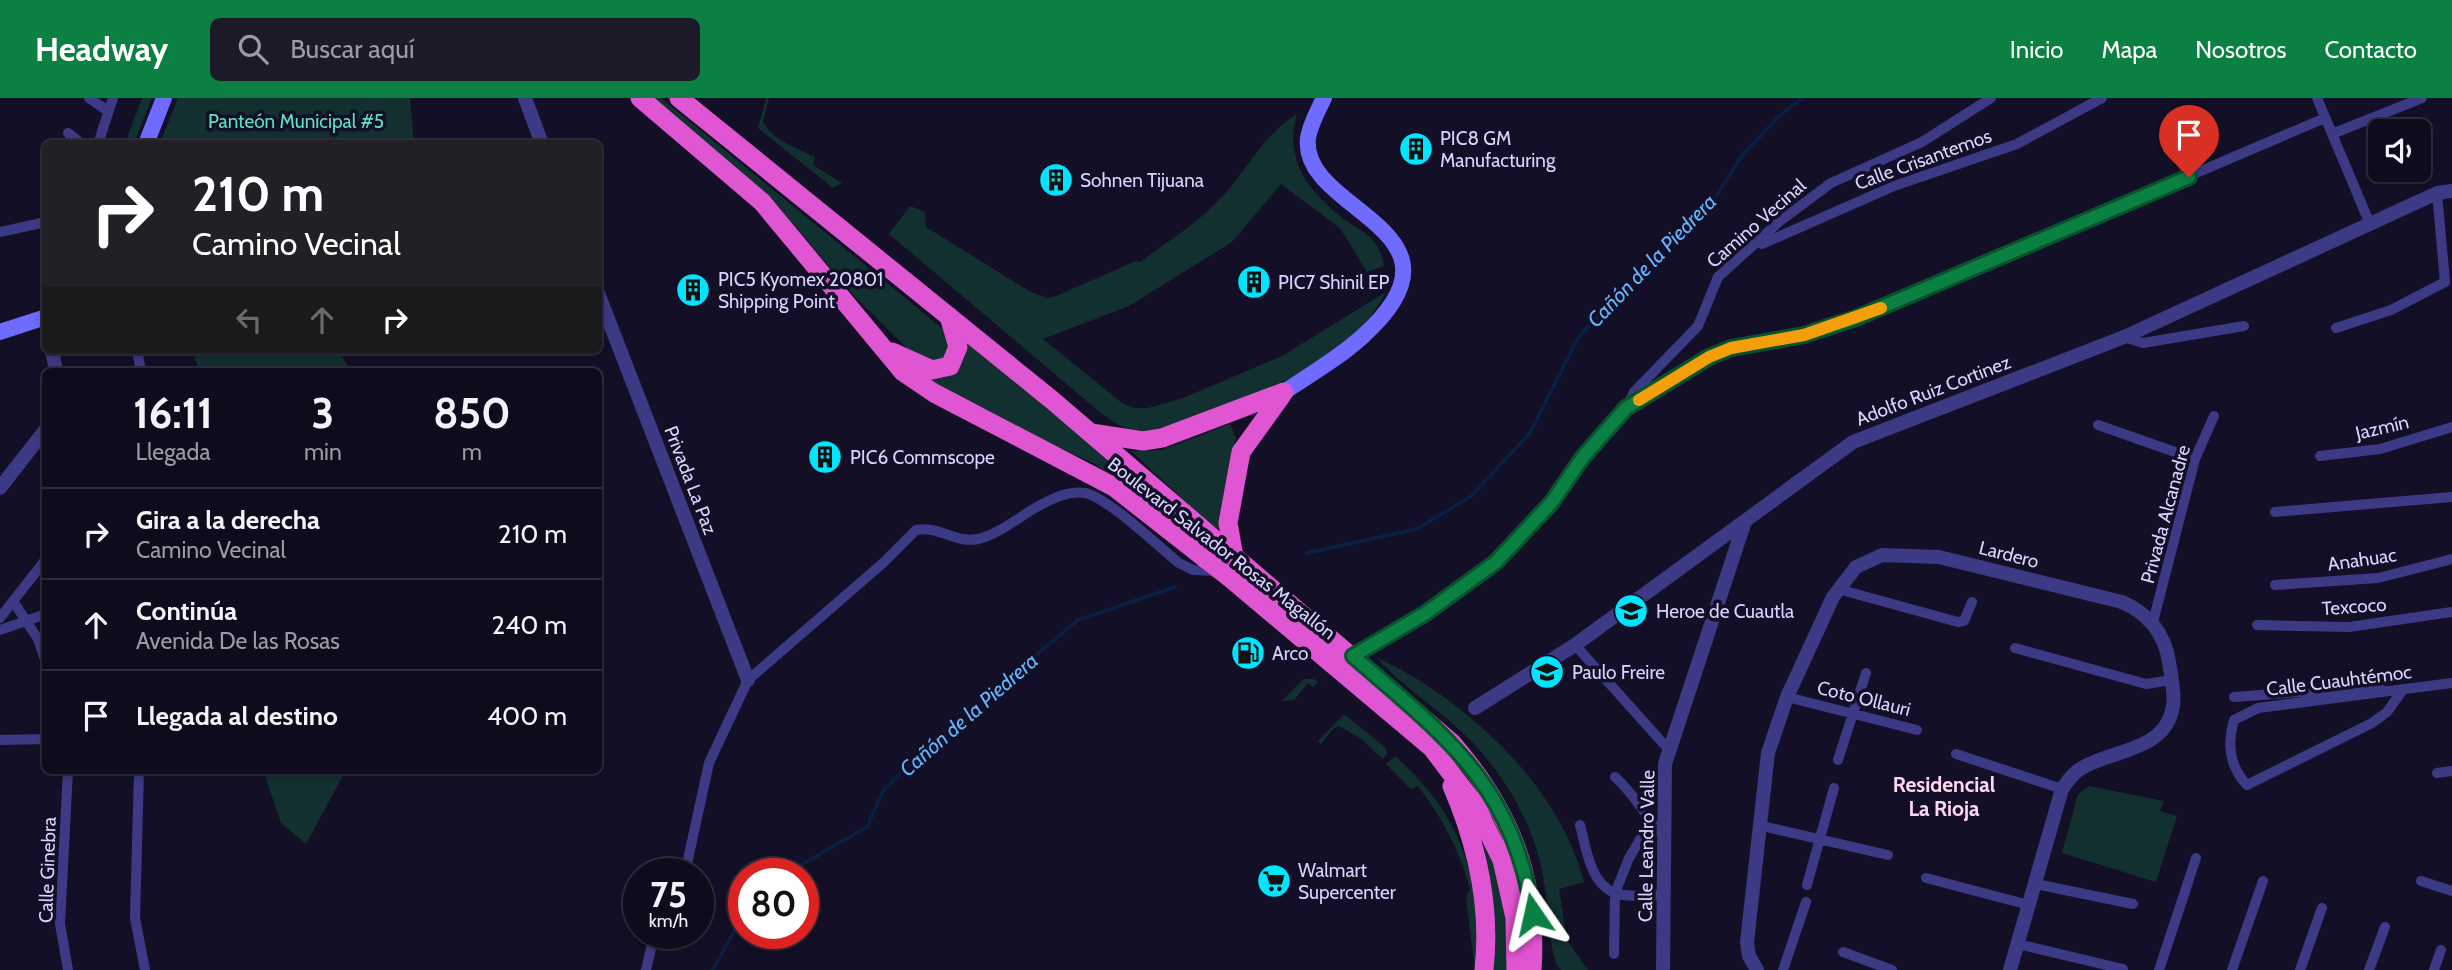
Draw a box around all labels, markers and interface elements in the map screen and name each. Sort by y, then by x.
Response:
search box [210,18,700,81]
text: Headway [35,29,168,69]
icon: search [234,30,272,68]
text: Buscar aquí [290,33,414,65]
text: Inicio [2010,35,2063,64]
text: Mapa [2101,35,2157,64]
text: Nosotros [2195,35,2286,64]
text: Contacto [2324,35,2417,64]
pin [2159,105,2219,177]
park label: Panteón Municipal #5 [208,110,384,133]
icon: arrive [2170,116,2208,154]
map controls [2368,119,2431,182]
button: sound [2368,119,2431,182]
street label: Calle Crisantemos [1852,124,1995,195]
place label: PIC8 GM Manufacturing [1440,127,1556,172]
building icon: PIC8 GM Manufacturing [1397,130,1435,168]
building icon: Sohnen Tijuana [1037,161,1075,199]
text: 210 m [192,164,324,223]
icon: right [77,168,168,259]
place label: Sohnen Tijuana [1080,169,1204,192]
street label: Camino Vecinal [1702,174,1811,273]
water label: Cañón de la Piedrera [1582,189,1721,332]
text: Camino Vecinal [192,224,401,263]
building icon: PIC7 Shinil EP [1235,263,1273,301]
place label: PIC5 Kyomex 20801 Shipping Point [718,268,883,313]
building icon: PIC5 Kyomex 20801 Shipping Point [674,271,712,309]
place label: PIC7 Shinil EP [1278,271,1389,294]
icon: left [230,301,268,339]
icon: ahead [303,301,341,339]
icon: right [376,301,414,339]
street label: Adolfo Ruiz Cortinez [1853,350,2014,431]
text: 16:11 [133,387,213,439]
text: 3 [312,387,334,439]
text: 850 [433,387,511,439]
street label: Jazmín [2352,410,2411,445]
street label: Privada La Paz [659,423,722,538]
text: Llegada [136,438,210,466]
text: min [304,438,342,466]
text: m [462,438,482,466]
building icon: PIC6 Commscope [806,438,844,476]
street label: Privada Alcanadre [2136,442,2195,586]
place label: PIC6 Commscope [850,446,995,469]
street label: Boulevard Salvador Rosas Magallón [1103,452,1340,644]
text: Gira a la derecha [136,504,320,536]
icon: right [77,515,115,553]
text: 210 m [498,518,567,550]
text: Camino Vecinal [136,536,286,564]
street label: Lardero [1977,536,2041,573]
street label: Anahuac [2326,543,2398,576]
school or university icon: Heroe de Cuautla [1612,592,1650,630]
street label: Texcoco [2321,593,2387,620]
text: Continúa [136,595,237,627]
place label: Heroe de Cuautla [1656,600,1794,623]
icon: ahead [77,606,115,644]
text: 240 m [492,609,567,641]
text: Avenida De las Rosas [136,627,340,655]
fuel station icon: Arco [1229,634,1267,672]
place label: Arco [1272,642,1308,665]
water label: Cañón de la Piedrera [894,648,1043,781]
school or university icon: Paulo Freire [1528,653,1566,691]
street label: Calle Cuauhtémoc [2265,660,2413,701]
place label: Paulo Freire [1572,661,1665,684]
street label: Coto Ollauri [1815,676,1913,721]
icon: arrive [77,697,115,735]
text: Llegada al destino [136,700,338,732]
text: 400 m [487,700,567,732]
street label: Calle Leandro Valle [1634,770,1659,922]
district label: Residencial La Rioja [1893,772,1996,821]
street label: Calle Ginebra [34,817,61,924]
speed limit sign: 80 [728,858,819,949]
place label: Walmart Supercenter [1298,859,1396,904]
supermarket icon: Walmart Supercenter [1255,862,1293,900]
text: 75 [650,873,687,916]
position arrow [1496,877,1570,951]
text: km/h [649,910,688,932]

